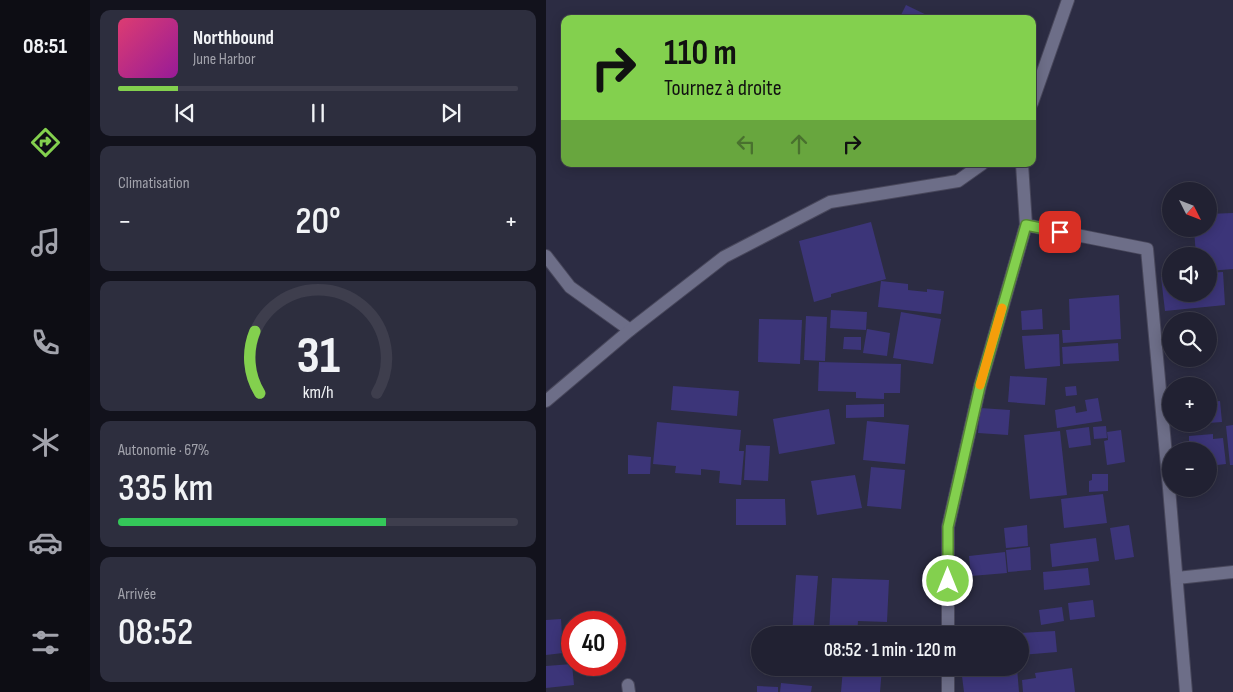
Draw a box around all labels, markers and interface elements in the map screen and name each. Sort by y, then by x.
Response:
text: Northbound [193,27,274,50]
text: 110 m [664,32,737,75]
text: 08:51 [23,33,67,60]
icon: right [581,35,646,100]
text: June Harbor [193,50,256,69]
text: Tournez à droite [664,75,781,102]
icon: previous [171,99,199,127]
icon: pause [304,99,332,127]
icon: next [437,99,465,127]
icon: directions [28,125,63,160]
icon: left [732,130,760,158]
icon: ahead [785,130,813,158]
icon: right [838,130,866,158]
text: Climatisation [118,174,190,193]
north arrow [1162,182,1217,238]
map controls [1162,182,1217,497]
text: 20° [295,199,341,244]
text: − [118,205,132,238]
text: + [504,205,518,238]
pin [1039,211,1081,253]
icon: arrive [1046,218,1074,246]
icon: music [28,225,63,260]
button: sound [1162,247,1217,302]
button: search [1162,312,1217,367]
icon: phone [28,325,63,360]
text: 31 [296,325,340,388]
button: + [1162,377,1217,432]
text: km/h [303,382,333,403]
icon: climate [28,425,63,460]
text: Autonomie · 67% [118,441,209,460]
button: − [1162,442,1217,497]
text: 335 km [118,466,213,511]
icon: car [28,525,63,560]
position arrow [921,554,973,606]
text: Arrivée [118,585,156,604]
text: 08:52 [118,610,193,655]
speed limit sign: 40 [561,611,626,676]
icon: filters [28,625,63,660]
text: 08:52 · 1 min · 120 m [824,639,956,662]

